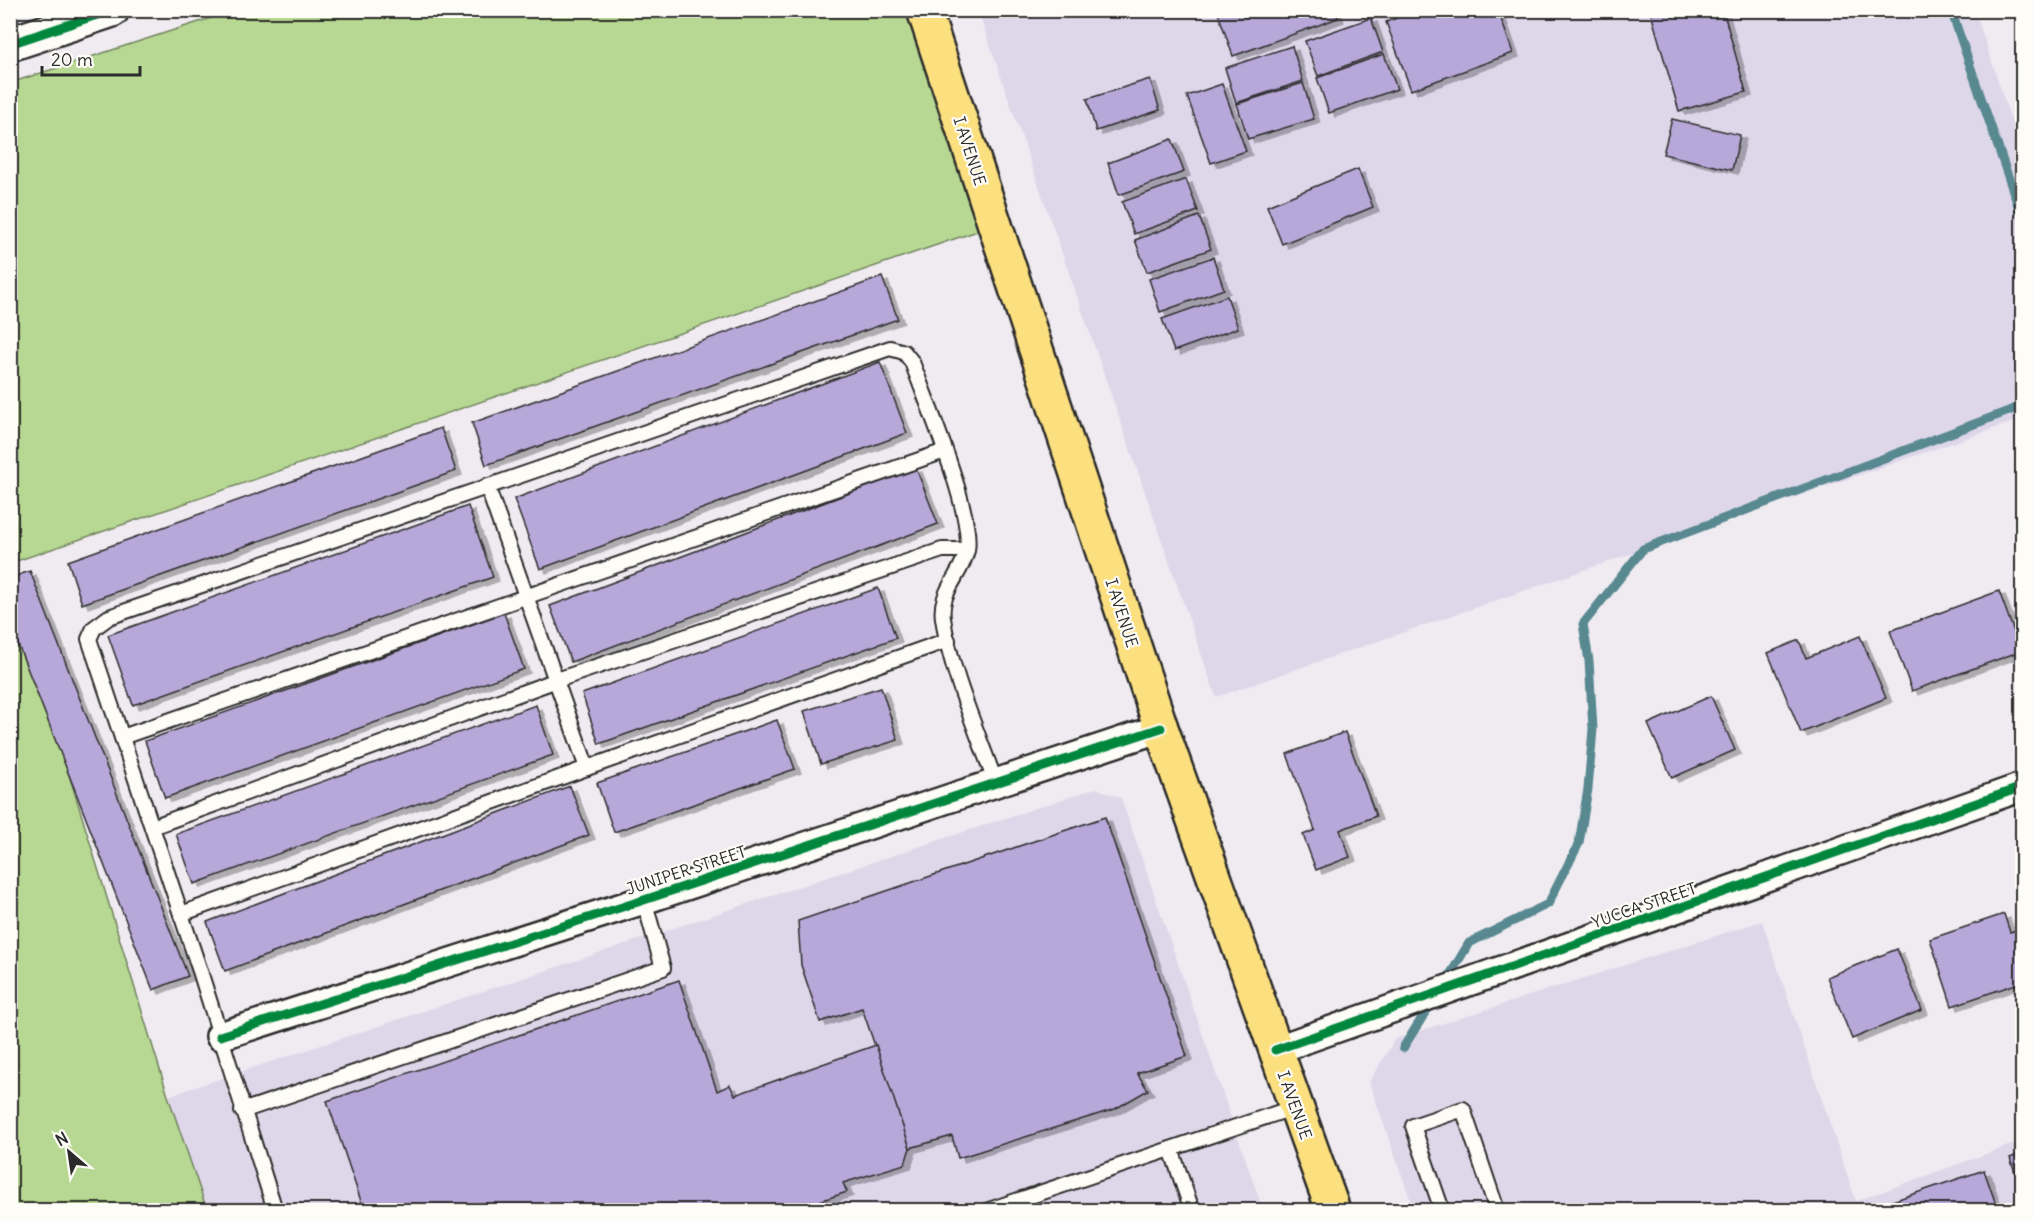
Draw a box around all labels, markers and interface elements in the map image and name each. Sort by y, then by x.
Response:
scale bar [42,39,140,77]
text: 20 m [51,48,93,71]
street label: I AVENUE [949,114,991,188]
street label: I AVENUE [1101,576,1143,650]
street label: JUNIPER STREET [624,841,748,899]
street label: YUCCA STREET [1589,878,1699,932]
street label: I AVENUE [1273,1068,1317,1142]
north arrow [39,1122,99,1182]
text: N [52,1127,71,1150]

